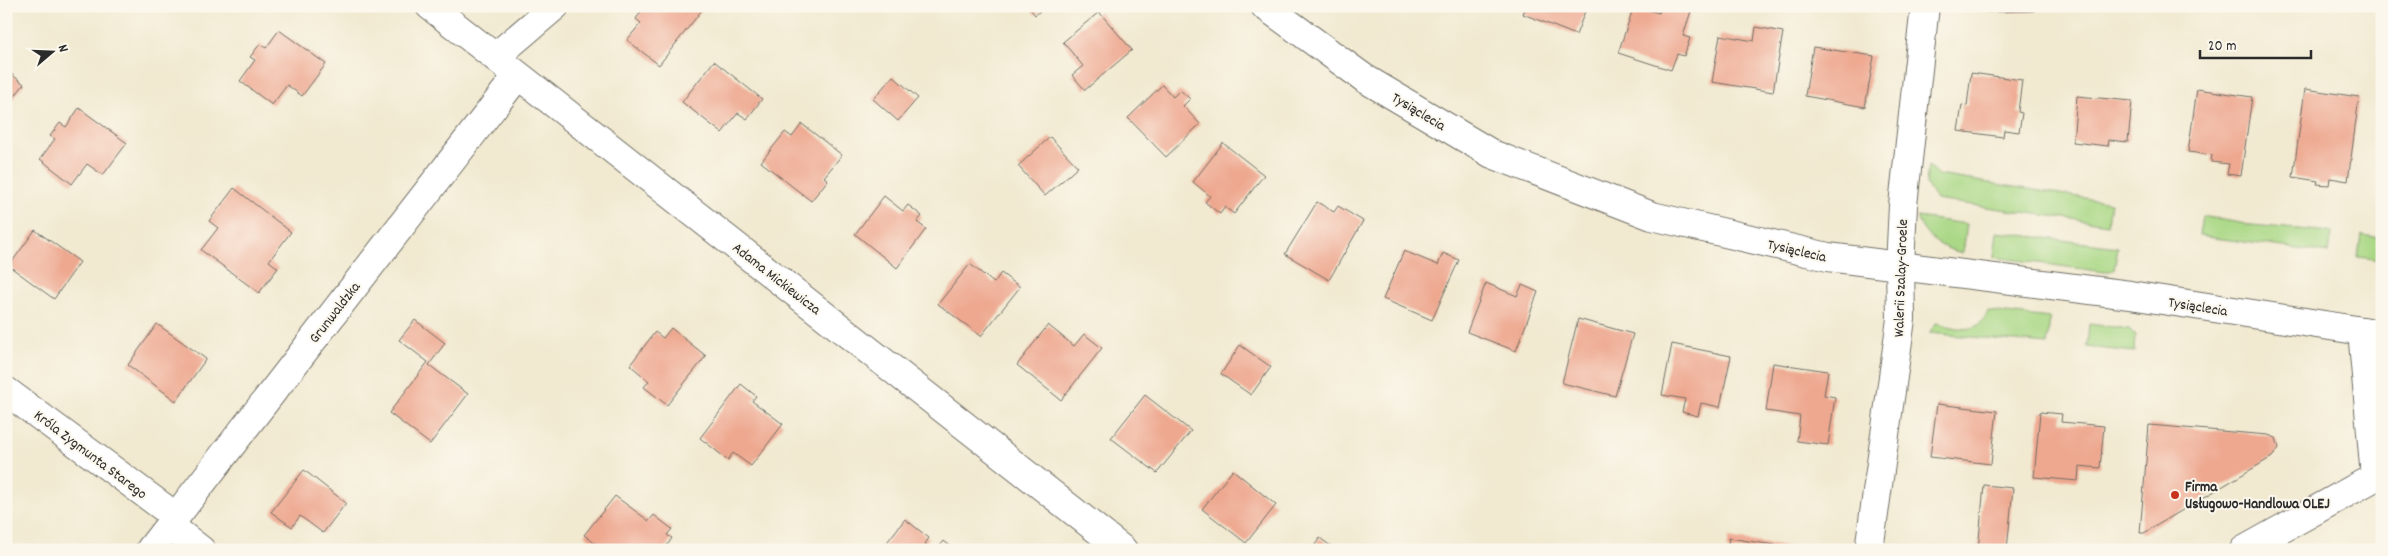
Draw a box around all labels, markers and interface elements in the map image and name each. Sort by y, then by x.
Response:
north arrow [28,28,78,78]
scale bar [2200,28,2312,60]
text: 20 m [2208,36,2236,58]
text: N [52,42,73,55]
street label: Tysiąclecia [1387,88,1450,138]
street label: Walerii Szalay-Groele [1889,218,1915,337]
street label: Tysiąclecia [1765,235,1829,270]
street label: Adama Mickiewicza [727,238,826,322]
street label: Grunwaldzka [305,277,367,349]
street label: Tysiąclecia [2166,292,2230,324]
street label: Króla Zygmunta Starego [29,406,151,506]
place label: Firma Usługowo-Handlowa OLEJ [2185,477,2330,516]
marker: Firma Usługowo-Handlowa OLEJ [2169,489,2181,501]

